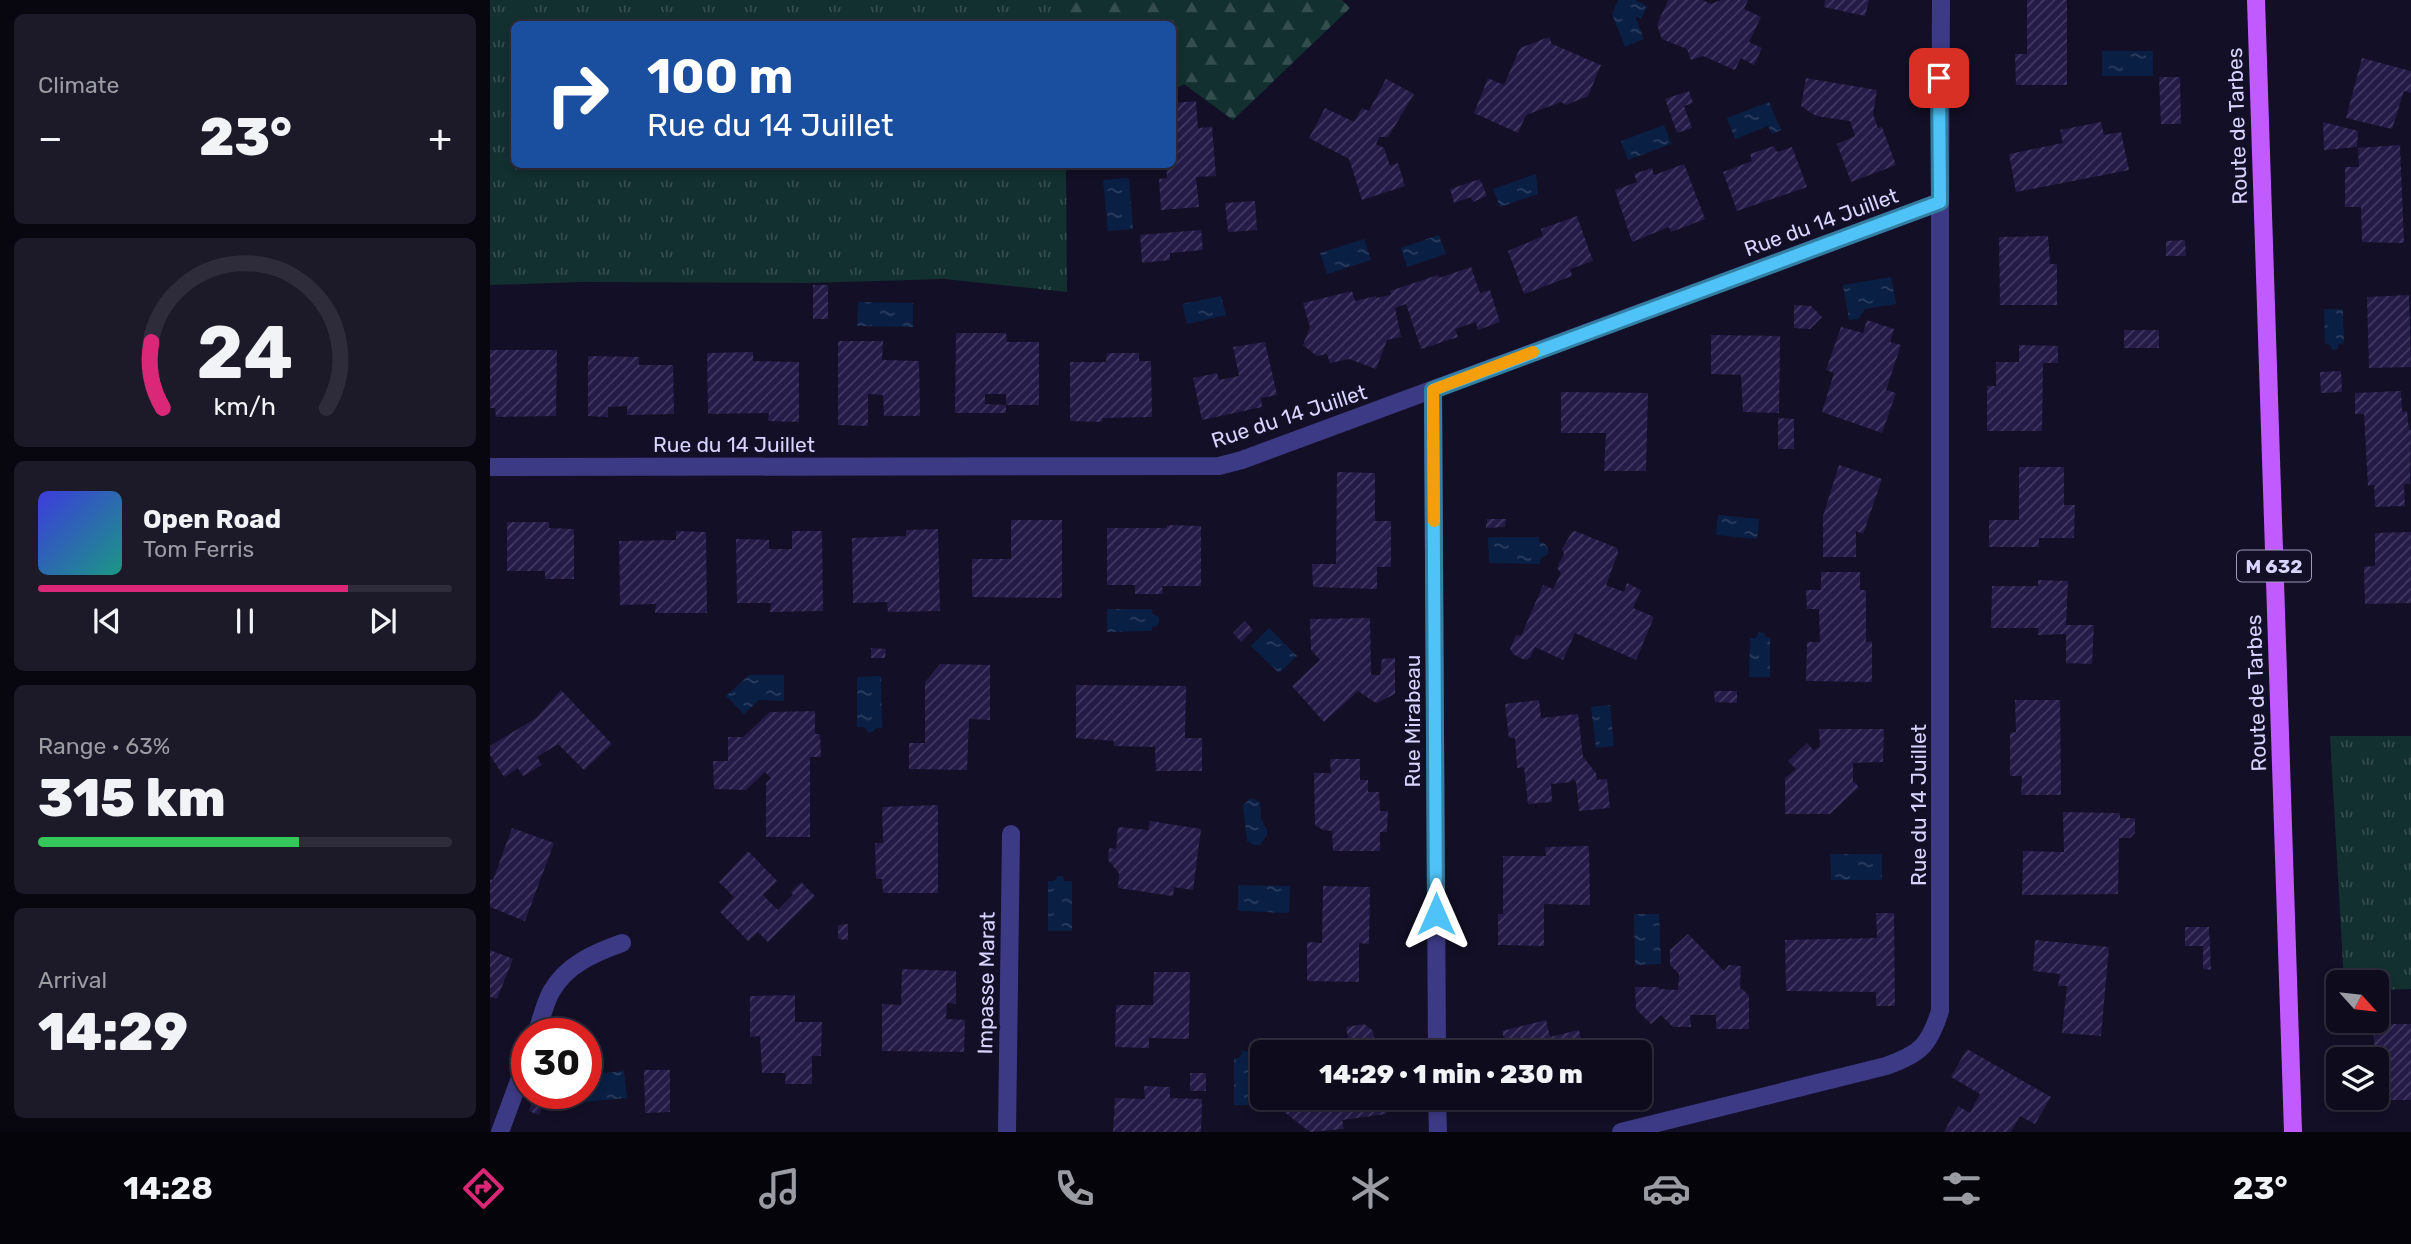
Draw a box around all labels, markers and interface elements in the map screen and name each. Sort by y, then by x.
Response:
text: 100 m [647,47,793,105]
street label: Route de Tarbes [2222,47,2252,205]
pin [1909,48,1969,108]
icon: right [532,49,623,140]
icon: arrive [1920,59,1958,97]
text: Climate [38,71,119,99]
text: 23° [199,106,292,168]
text: Rue du 14 Juillet [647,106,894,144]
text: − [38,115,63,161]
text: + [428,115,452,161]
street label: Rue du 14 Juillet [1741,183,1901,261]
text: 24 [197,311,293,397]
street label: Rue du 14 Juillet [1208,379,1370,453]
text: km/h [214,392,276,421]
street label: Rue du 14 Juillet [653,432,815,457]
text: Open Road [143,504,281,535]
text: Tom Ferris [143,535,254,563]
road number: M 632 [2237,551,2311,582]
icon: previous [88,602,126,640]
icon: pause [226,602,264,640]
icon: next [364,602,402,640]
street label: Route de Tarbes [2241,614,2271,772]
street label: Rue Mirabeau [1400,655,1425,787]
street label: Rue du 14 Juillet [1906,724,1931,886]
text: Range · 63% [38,732,170,760]
text: 315 km [38,767,226,829]
position arrow [1399,877,1473,951]
street label: Impasse Marat [972,911,1000,1055]
text: Arrival [38,966,107,994]
north arrow [2326,970,2389,1032]
map controls [2326,970,2389,1110]
text: 14:29 [38,1001,188,1063]
speed limit sign: 30 [511,1018,602,1109]
button: layers [2326,1047,2389,1110]
text: 14:29 · 1 min · 230 m [1319,1059,1583,1090]
icon: directions [459,1164,508,1213]
icon: music [755,1164,804,1213]
icon: phone [1050,1164,1099,1213]
icon: climate [1346,1164,1395,1213]
icon: car [1642,1164,1691,1213]
icon: filters [1937,1164,1986,1213]
text: 14:28 [123,1169,213,1207]
text: 23° [2233,1169,2288,1207]

